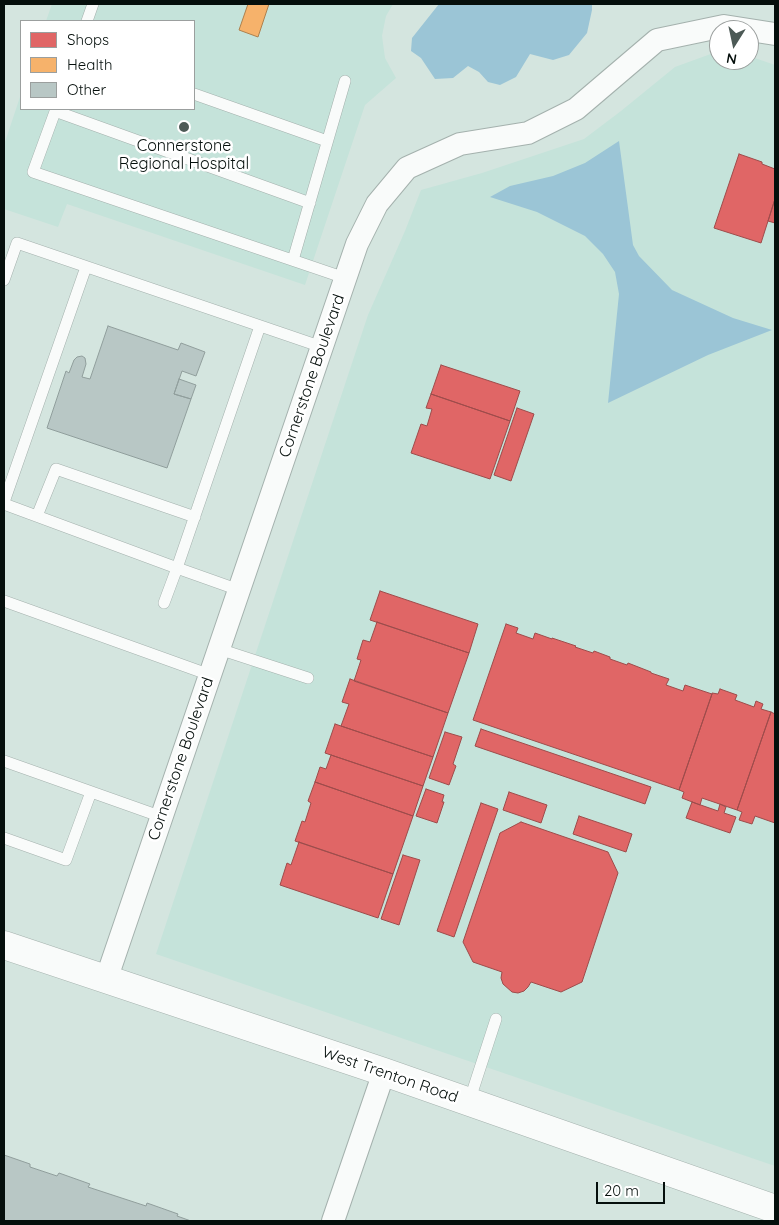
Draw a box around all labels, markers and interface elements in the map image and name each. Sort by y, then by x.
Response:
legend [20,20,195,110]
north arrow [709,20,759,70]
text: Shops [67,30,109,49]
text: N [725,49,738,69]
text: Health [67,55,112,74]
text: Other [67,80,106,99]
marker: Connerstone Regional Hospital [177,120,191,134]
place label: Connerstone Regional Hospital [119,136,249,174]
street label: Cornerstone Boulevard [275,292,349,460]
street label: Cornerstone Boulevard [144,675,218,843]
street label: West Trenton Road [319,1043,461,1107]
scale bar [599,1172,668,1204]
text: 20 m [604,1181,639,1200]

